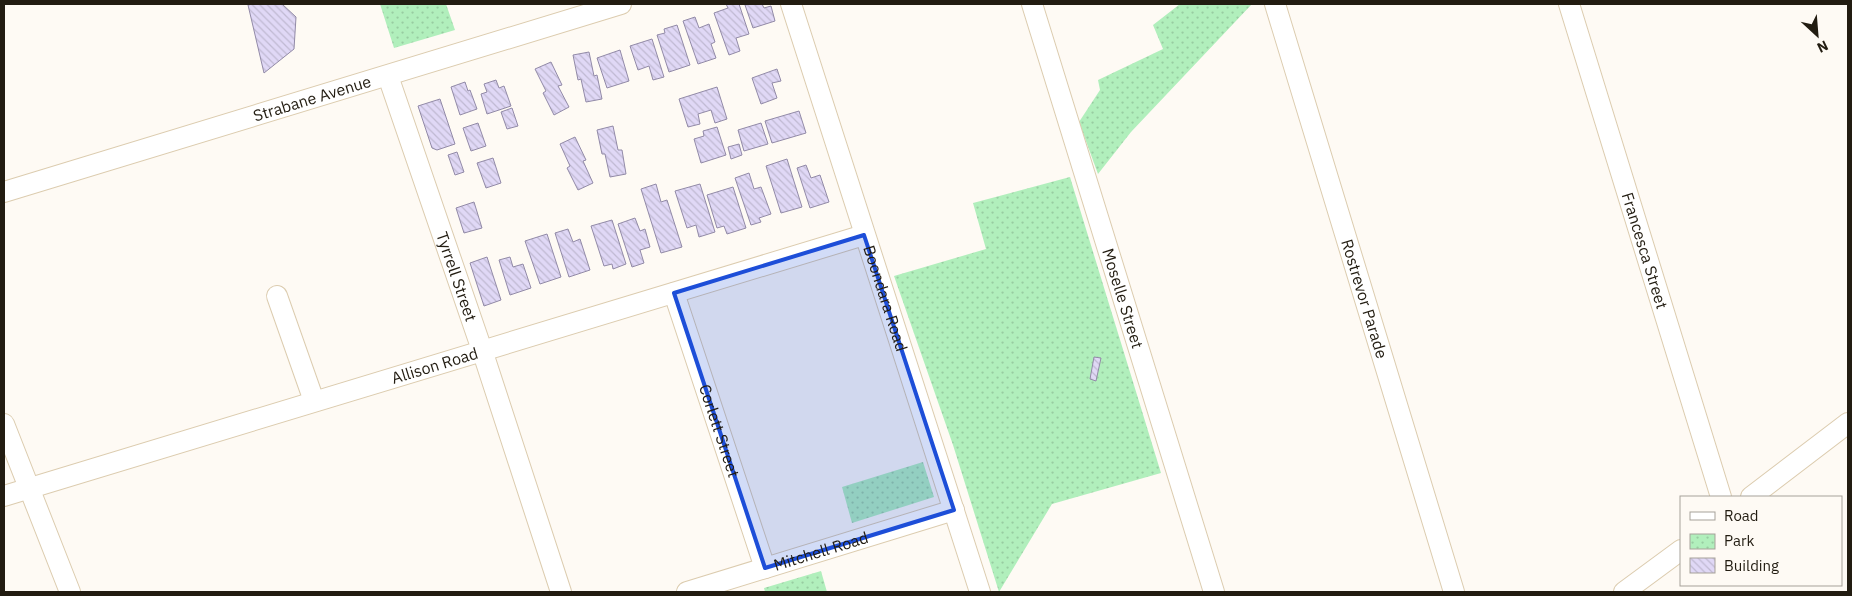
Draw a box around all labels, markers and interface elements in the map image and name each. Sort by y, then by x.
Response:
north arrow [1792,10,1842,60]
text: N [1814,36,1831,57]
street label: Strabane Avenue [251,71,374,126]
street label: Francesca Street [1618,190,1672,311]
street label: Tyrrell Street [432,229,481,324]
street label: Rostrevor Parade [1337,237,1392,361]
street label: Boondara Road [859,243,912,354]
street label: Moselle Street [1098,246,1148,351]
street label: Allison Road [389,343,480,388]
street label: Corlett Street [695,382,744,480]
legend [1680,496,1842,586]
text: Road [1724,506,1759,525]
street label: Mitchell Road [771,527,870,575]
text: Park [1724,531,1754,550]
text: Building [1724,556,1779,575]

